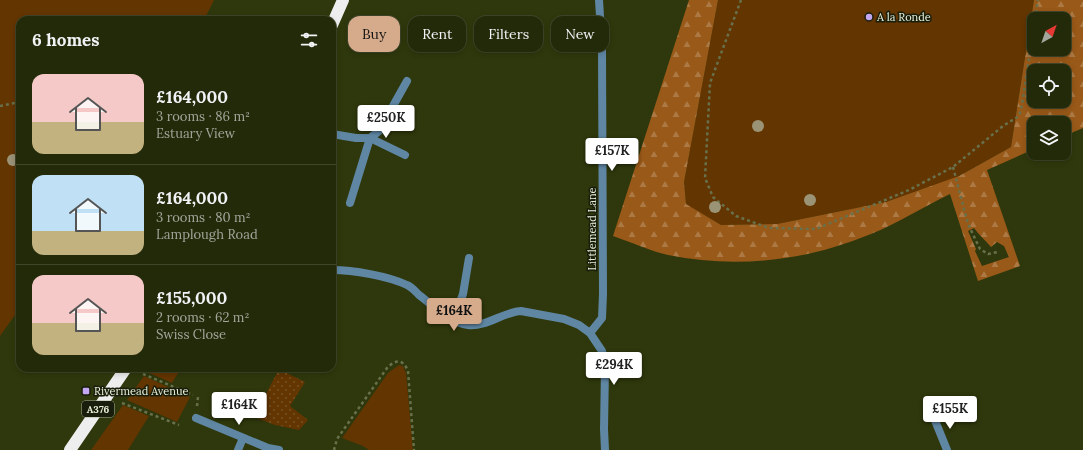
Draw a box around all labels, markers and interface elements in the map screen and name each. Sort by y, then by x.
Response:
place label: A la Ronde [876,10,931,24]
marker: A la Ronde [864,12,874,22]
north arrow [1027,12,1071,56]
map controls [1027,12,1071,160]
chip: Buy [348,16,400,52]
chip: Rent [408,16,466,52]
chip: Filters [474,16,543,52]
chip: New [551,16,609,52]
text: 6 homes [32,29,99,51]
icon: filters [298,29,320,51]
button: locate [1027,64,1071,108]
text: £164,000 [156,86,228,108]
icon: home [64,90,112,138]
pin: £250K [358,105,414,139]
text: 3 rooms · 86 m² [156,108,250,125]
text: £250K [367,109,405,126]
button: layers [1027,116,1071,160]
text: Estuary View [156,125,235,142]
pin: £157K [584,138,640,172]
text: £157K [594,142,630,159]
text: £164,000 [156,187,228,209]
street label: Littlemead Lane [585,187,599,271]
icon: home [64,191,112,239]
text: 3 rooms · 80 m² [156,209,251,226]
text: Lamplough Road [156,226,258,243]
text: £155,000 [156,287,227,309]
icon: home [64,291,112,339]
pin: £164K [426,298,482,332]
text: £164K [436,302,472,319]
text: 2 rooms · 62 m² [156,309,249,326]
text: Swiss Close [156,326,226,343]
pin: £294K [586,352,642,386]
text: £294K [595,356,633,373]
place label: Rivermead Avenue [94,384,189,398]
marker: Rivermead Avenue [81,386,91,396]
pin: £164K [211,392,267,426]
text: £164K [221,396,257,413]
pin: £155K [922,396,978,430]
text: £155K [932,400,968,417]
road number: A376 [82,401,114,417]

